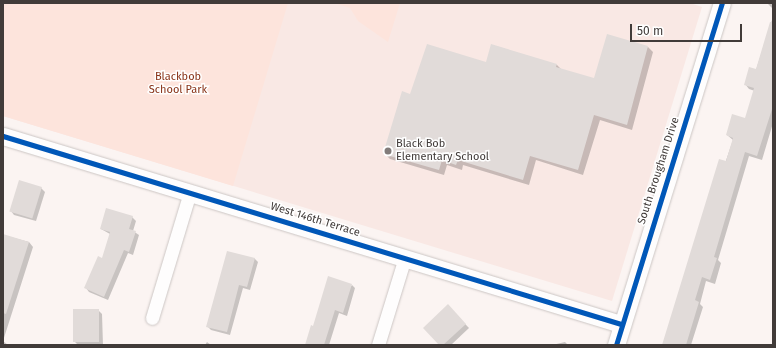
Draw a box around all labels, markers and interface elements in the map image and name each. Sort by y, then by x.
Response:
scale bar [632,16,744,42]
text: 50 m [637,24,663,38]
park label: Blackbob School Park [149,71,207,97]
street label: South Brougham Drive [635,116,683,226]
place label: Black Bob Elementary School [396,138,489,164]
marker: Black Bob Elementary School [383,146,393,156]
street label: West 146th Terrace [269,200,361,240]

